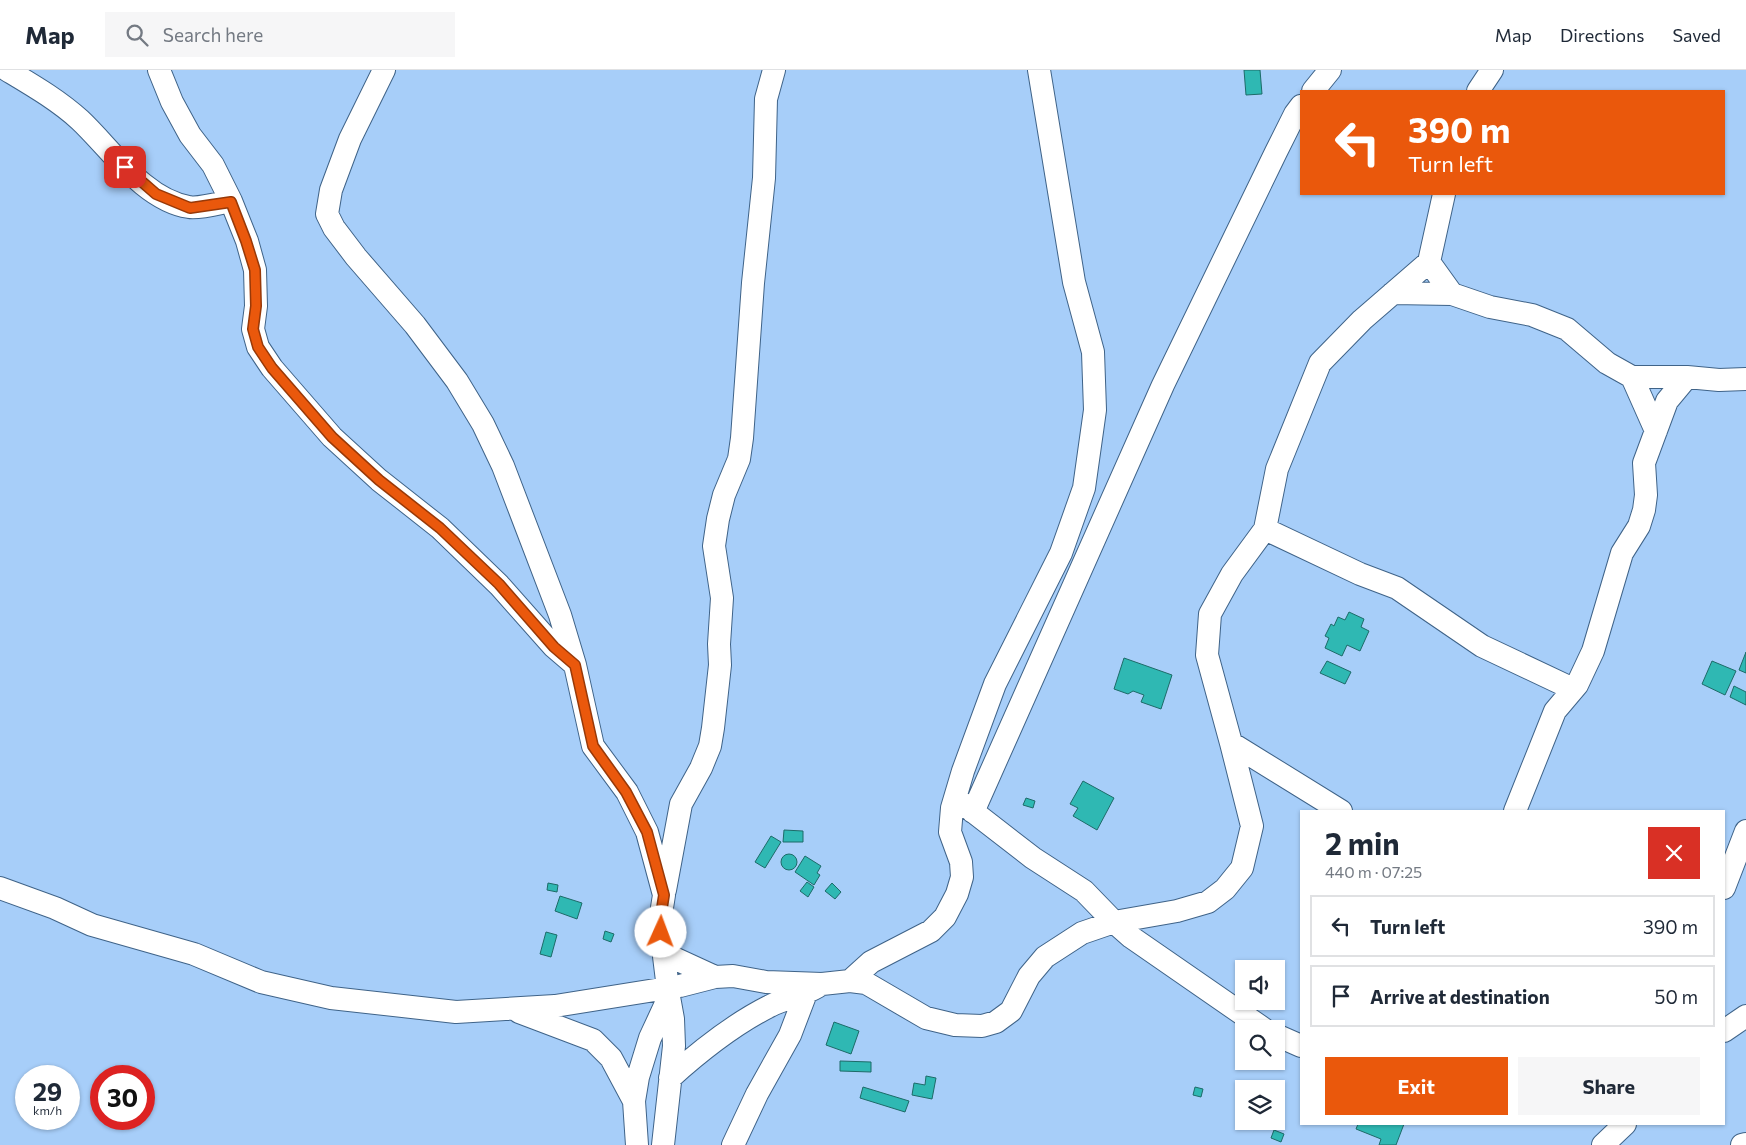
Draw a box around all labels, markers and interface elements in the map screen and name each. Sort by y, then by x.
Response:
search box [105,12,455,57]
text: Map [25,20,75,49]
icon: search [123,21,151,49]
text: Search here [163,23,263,46]
text: Map [1495,24,1532,46]
text: Directions [1560,24,1644,46]
text: Saved [1672,24,1721,46]
text: 390 m [1408,107,1510,150]
icon: left [1325,110,1390,175]
pin [104,146,146,188]
text: Turn left [1408,150,1493,177]
icon: arrive [111,153,139,181]
text: 2 min [1325,824,1400,861]
button: close [1648,827,1700,879]
text: 440 m · 07:25 [1325,862,1422,881]
position arrow [634,905,686,957]
icon: left [1327,912,1355,940]
text: Turn left [1370,915,1445,938]
text: 390 m [1643,915,1698,938]
map controls [1235,960,1285,1130]
button: sound [1235,960,1285,1010]
icon: arrive [1327,982,1355,1010]
text: Arrive at destination [1370,985,1550,1008]
text: 50 m [1654,985,1698,1008]
button: search [1235,1020,1285,1070]
button: Exit [1325,1057,1508,1115]
button: Share [1518,1057,1700,1115]
speed limit sign: 30 [90,1065,155,1130]
text: 29 [33,1076,62,1106]
button: layers [1235,1080,1285,1130]
text: km/h [33,1103,62,1117]

